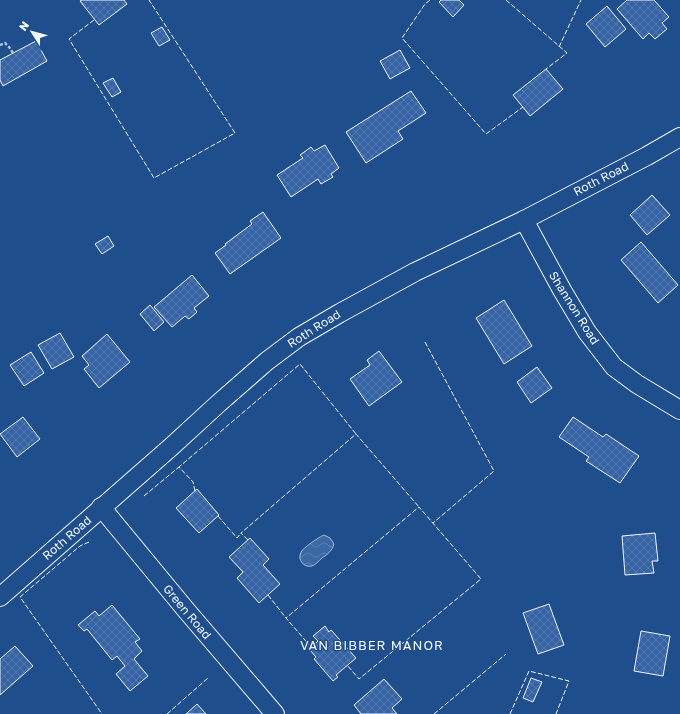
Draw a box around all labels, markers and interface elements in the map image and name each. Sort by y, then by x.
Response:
north arrow [12,12,52,52]
text: N [16,19,31,33]
street label: Roth Road [571,158,631,199]
street label: Shannon Road [546,268,603,347]
street label: Roth Road [284,306,343,351]
street label: Roth Road [39,512,94,563]
street label: Green Road [160,581,215,642]
district label: VAN BIBBER MANOR [300,637,444,653]

